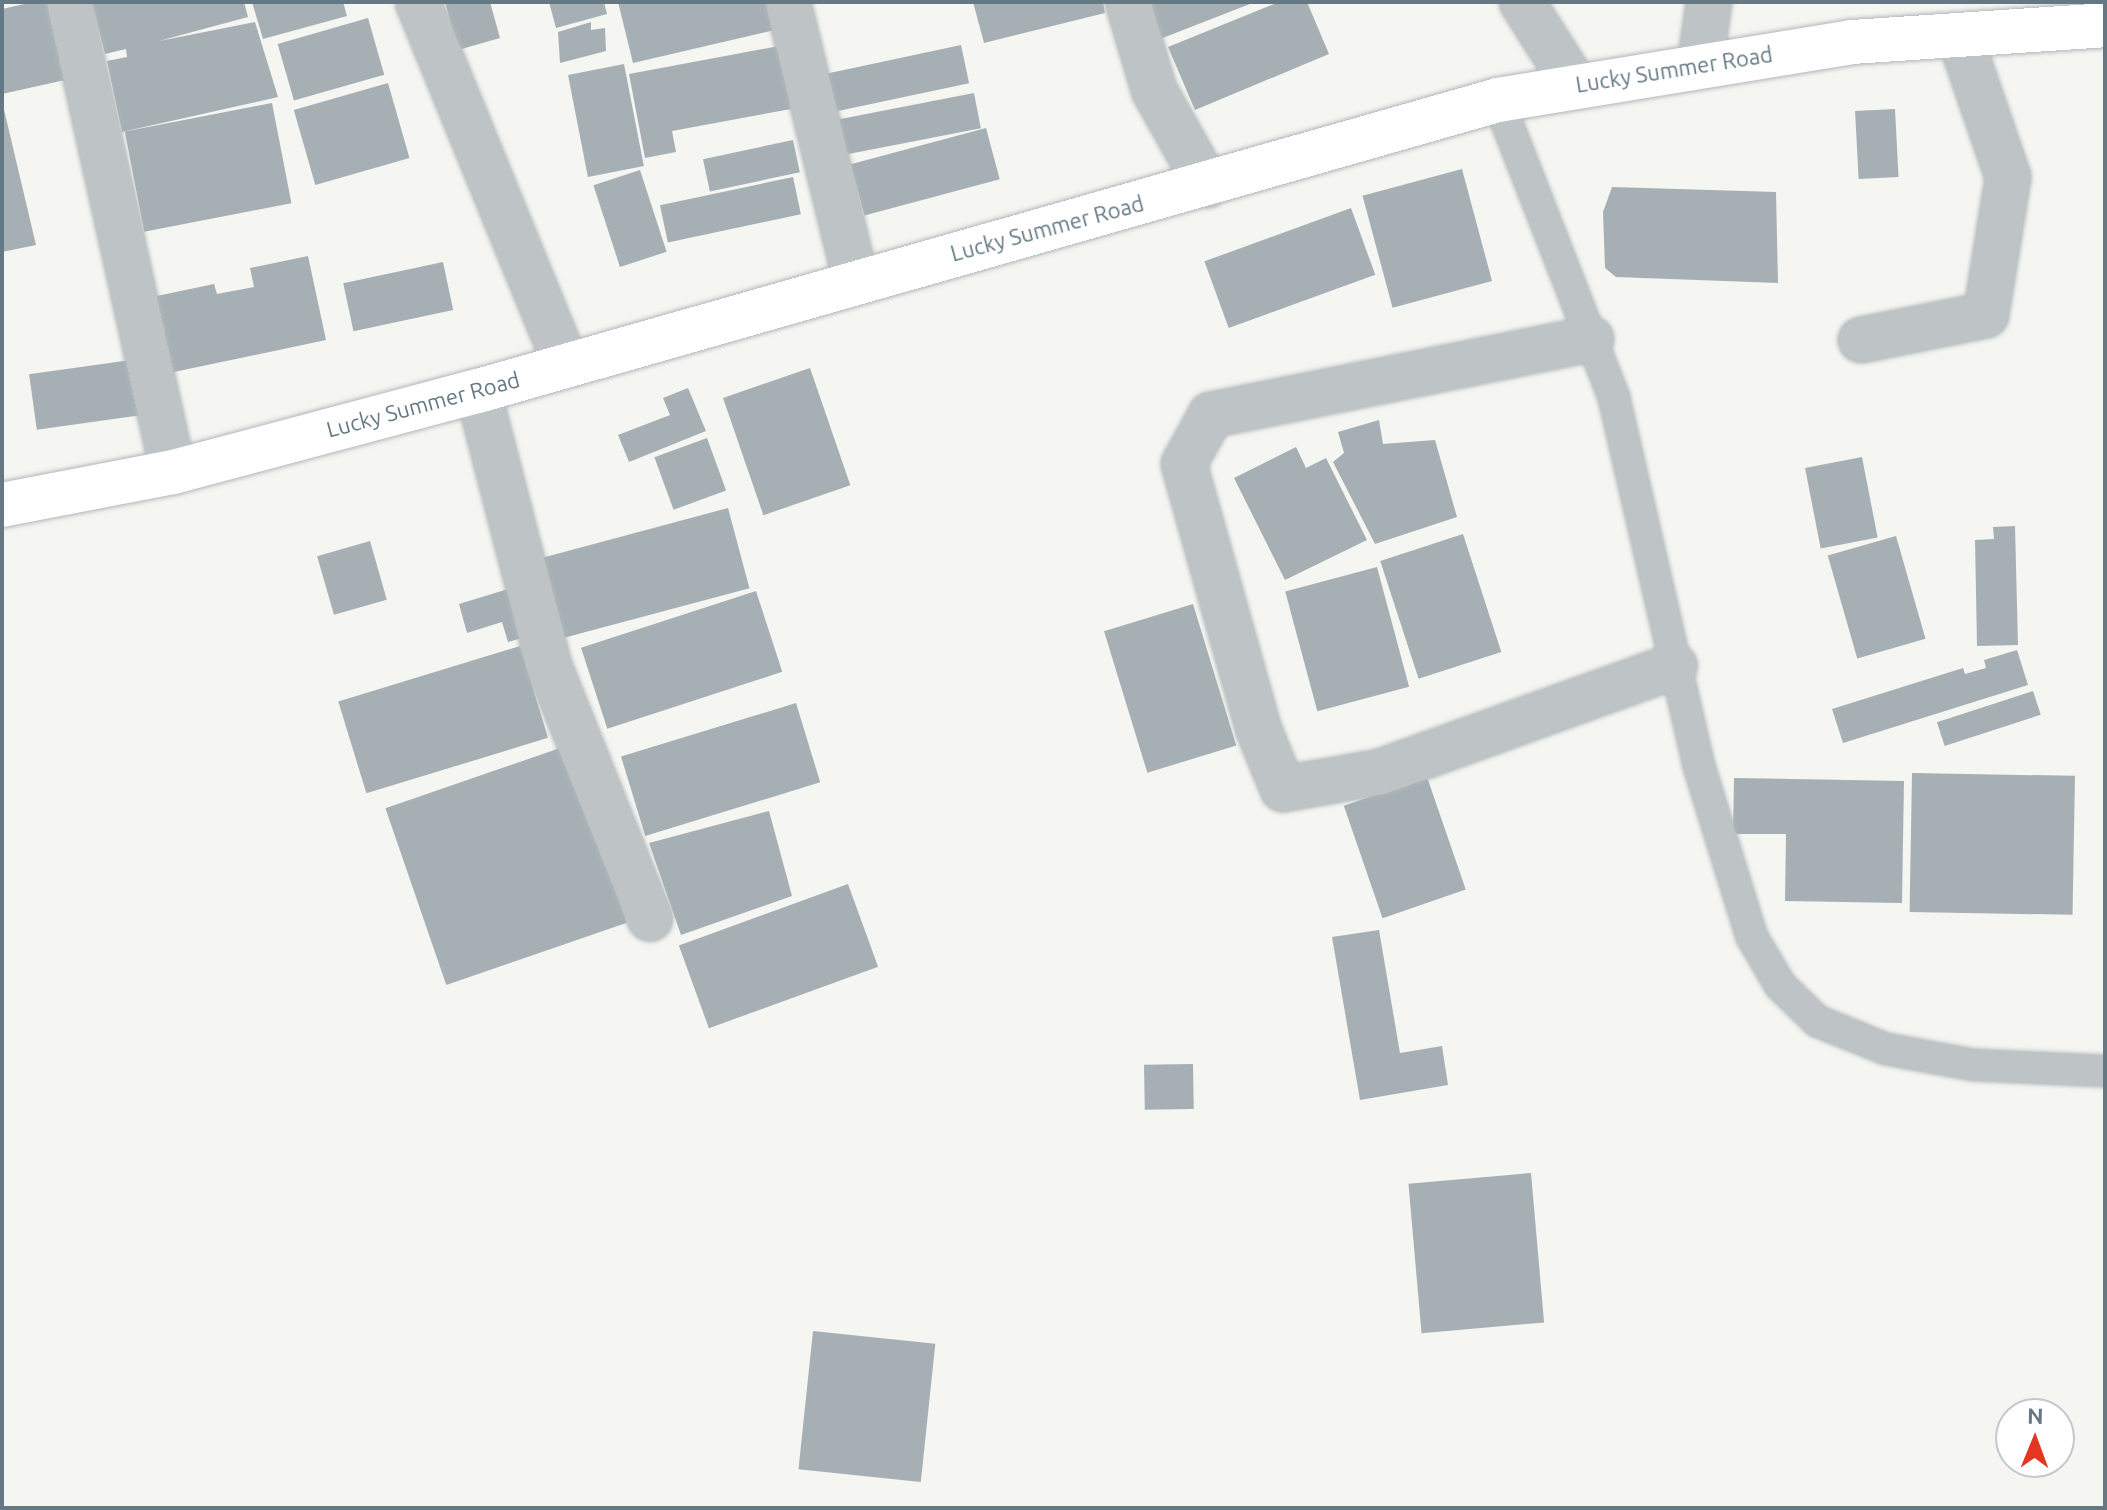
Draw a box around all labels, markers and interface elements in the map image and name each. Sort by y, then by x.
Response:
street label: Lucky Summer Road [1574,40,1774,98]
street label: Lucky Summer Road [947,189,1147,267]
street label: Lucky Summer Road [323,365,523,443]
north arrow [1995,1398,2075,1478]
text: N [2027,1403,2044,1428]

